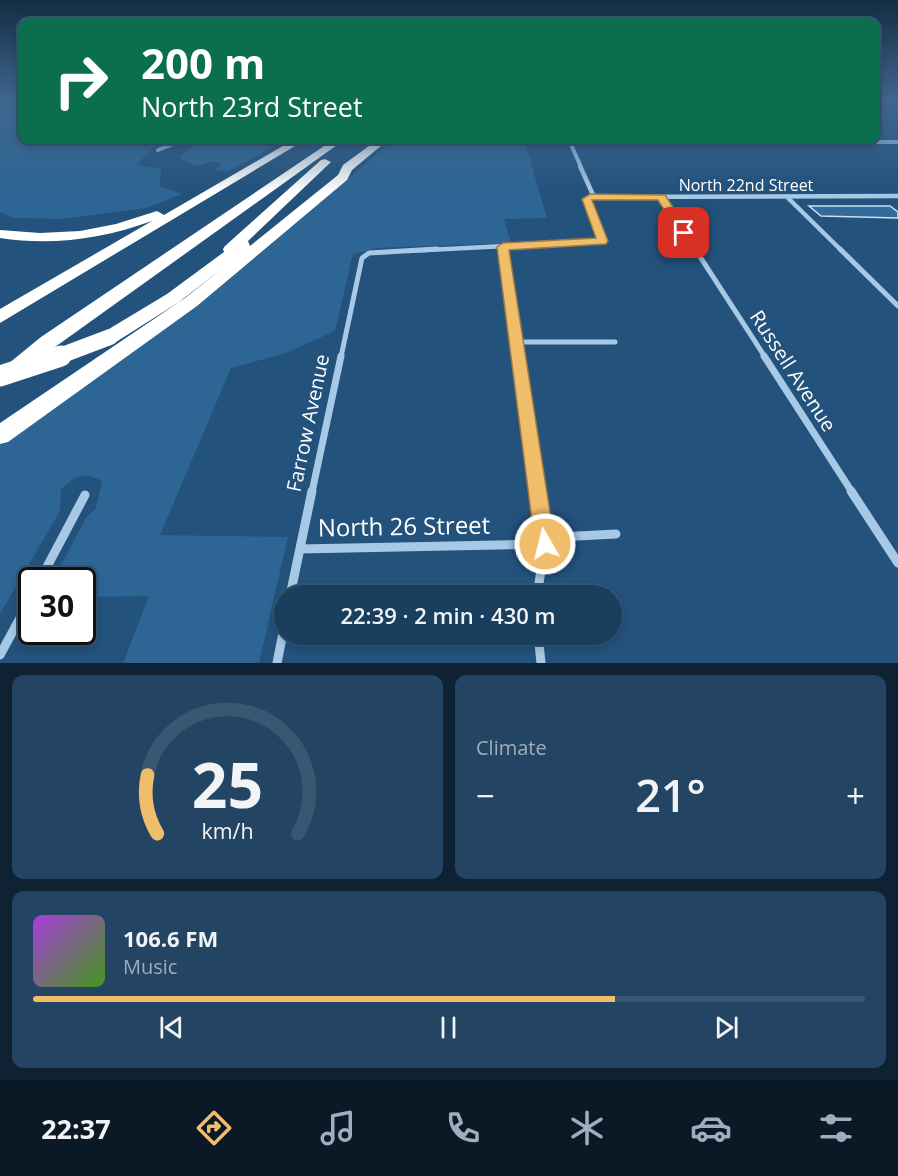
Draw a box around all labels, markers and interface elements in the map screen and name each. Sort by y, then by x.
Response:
text: 200 m [141,34,265,91]
icon: right [42,42,120,120]
text: North 23rd Street [141,88,363,125]
street label: North 22nd Street [679,174,814,196]
pin [658,207,709,258]
icon: arrive [667,216,700,249]
street label: Russell Avenue [744,305,843,437]
street label: Farrow Avenue [280,352,335,494]
street label: North 26 Street [317,507,491,544]
position arrow [513,512,577,576]
speed limit sign: 30 [18,567,96,645]
text: 22:39 · 2 min · 430 m [340,600,556,630]
text: Climate [476,734,547,761]
text: 25 [192,741,263,826]
text: 21° [635,764,706,825]
text: − [476,773,495,818]
text: + [846,773,865,818]
text: km/h [201,816,254,845]
text: 106.6 FM [123,923,218,953]
text: Music [123,953,177,980]
icon: previous [155,1011,188,1044]
icon: pause [432,1011,465,1044]
icon: next [710,1011,743,1044]
icon: directions [193,1107,235,1149]
icon: music [317,1107,359,1149]
icon: phone [442,1107,484,1149]
icon: climate [566,1107,608,1149]
icon: car [690,1107,732,1149]
icon: filters [815,1107,857,1149]
text: 22:37 [41,1110,111,1147]

